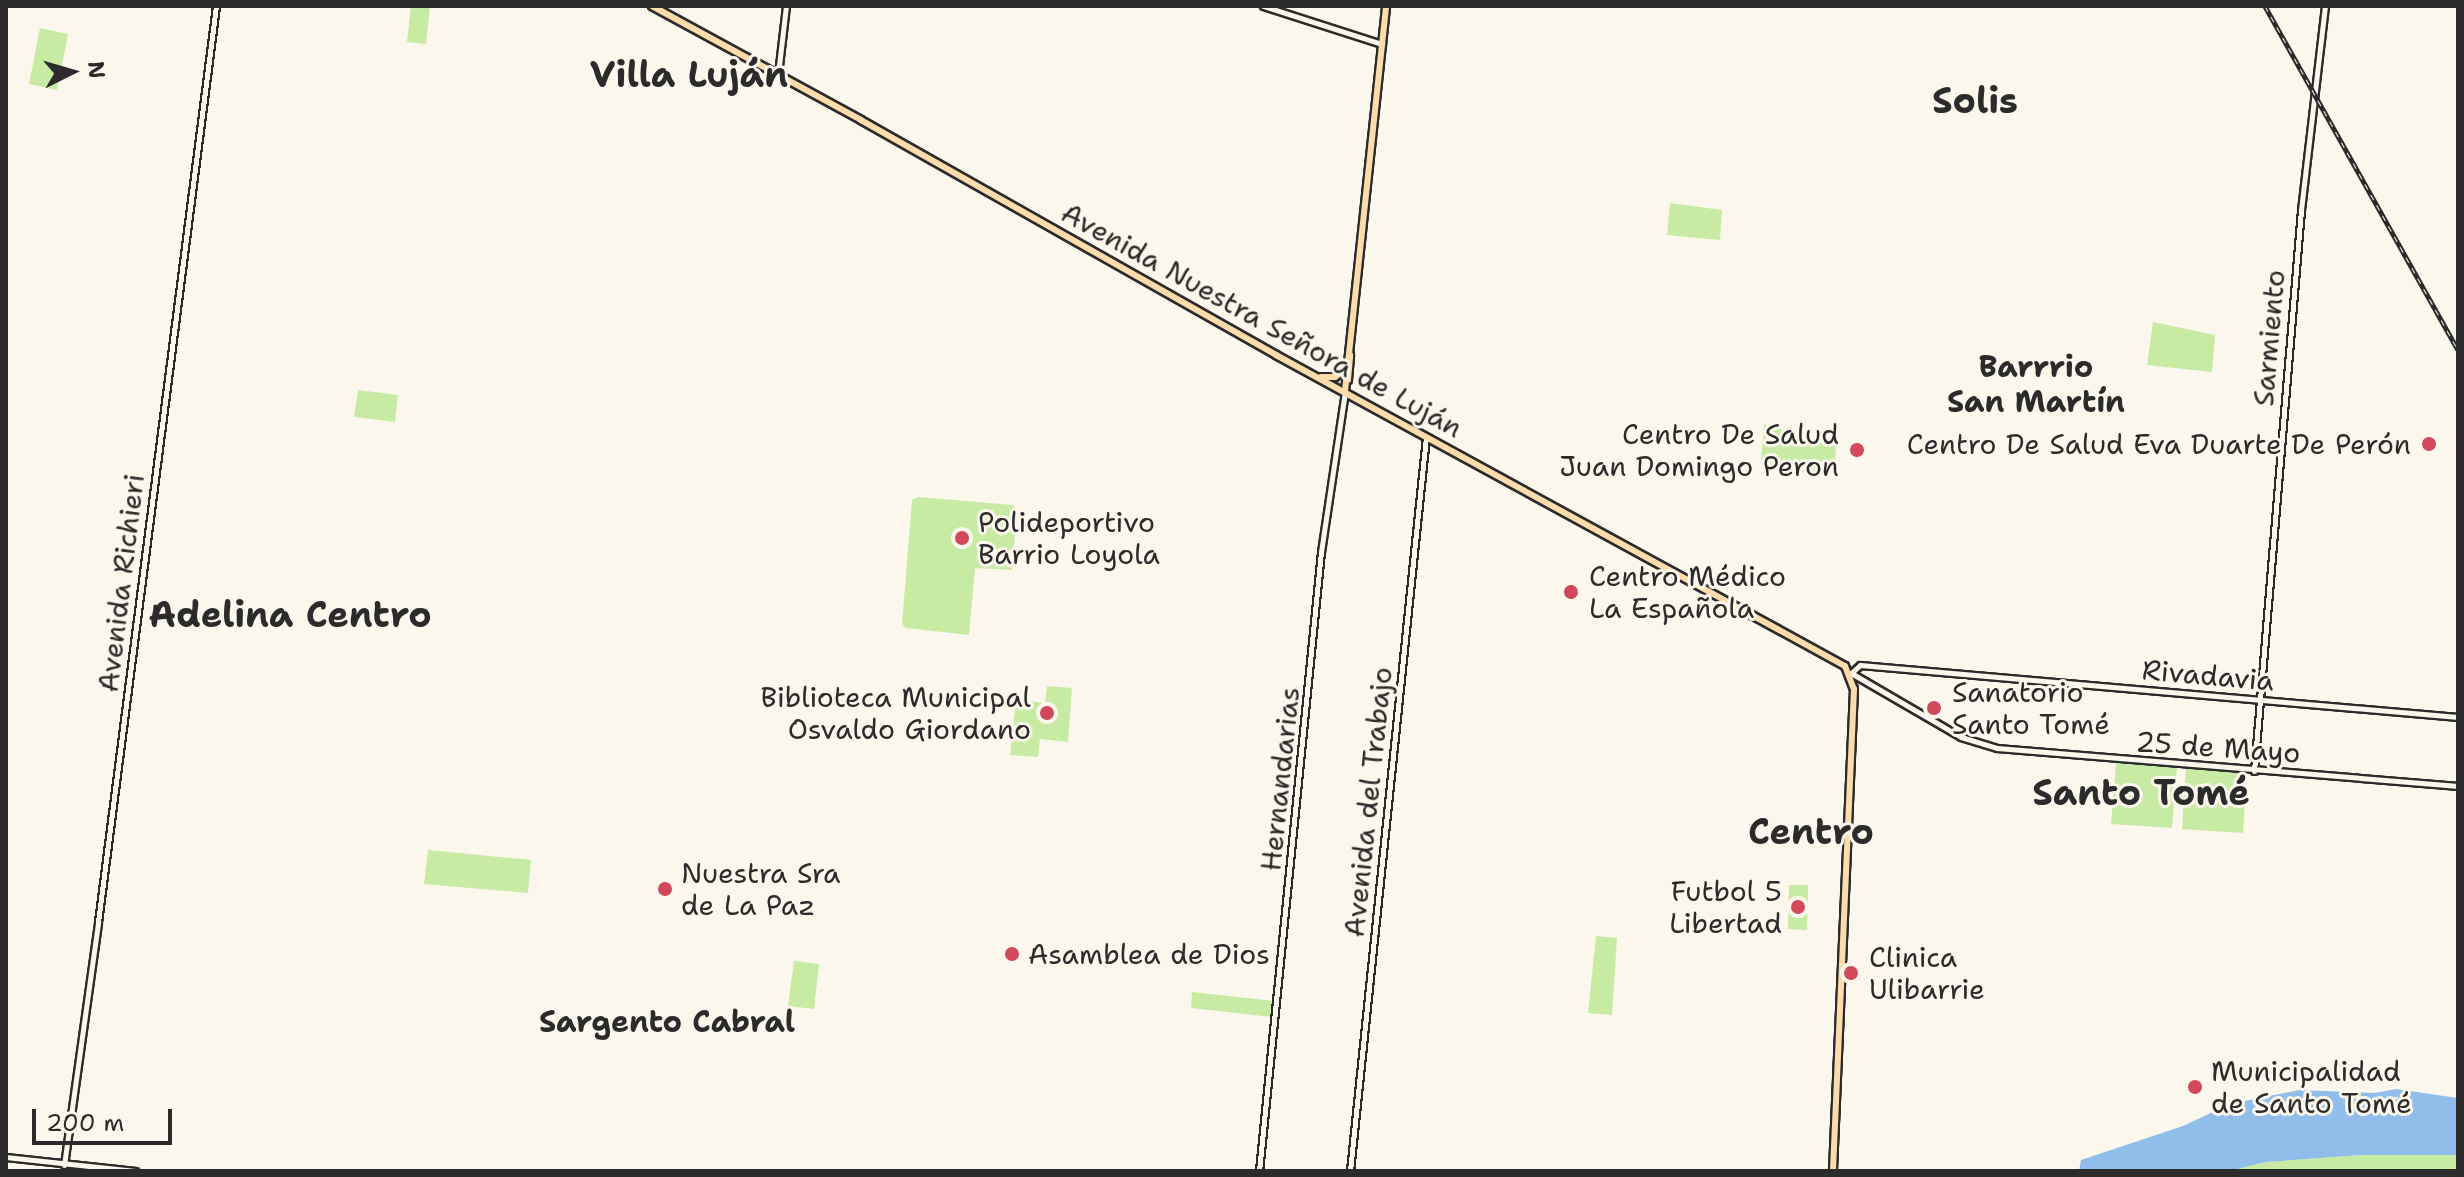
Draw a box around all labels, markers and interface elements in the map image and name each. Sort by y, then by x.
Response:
north arrow [32,32,112,112]
district label: Villa Luján [590,53,788,97]
text: N [81,60,112,80]
district label: Solis [1932,79,2018,123]
street label: Avenida Nuestra Señora de Luján [1056,195,1468,445]
street label: Sarmiento [2246,268,2292,408]
district label: Barrrio San Martín [1947,349,2125,420]
place label: Centro De Salud Juan Domingo Peron [1559,417,1839,483]
place label: Centro De Salud Eva Duarte De Perón [1907,427,2411,461]
marker: Centro De Salud Eva Duarte De Perón [2418,433,2440,455]
marker: Centro De Salud Juan Domingo Peron [1846,439,1868,461]
street label: Avenida Richieri [91,472,151,694]
place label: Polideportivo Barrio Loyola [978,505,1160,571]
marker: Polideportivo Barrio Loyola [953,529,971,547]
place label: Centro Médico La Española [1589,559,1786,625]
marker: Centro Médico La Española [1560,581,1582,603]
district label: Adelina Centro [148,593,432,637]
street label: Rivadavia [2141,652,2275,698]
street label: Avenida del Trabajo [1337,665,1399,939]
place label: Sanatorio Santo Tomé [1952,675,2110,741]
place label: Biblioteca Municipal Osvaldo Giordano [760,680,1031,746]
street label: Hernandarias [1254,685,1306,873]
marker: Sanatorio Santo Tomé [1923,697,1945,719]
marker: Biblioteca Municipal Osvaldo Giordano [1038,704,1056,722]
street label: 25 de Mayo [2134,724,2302,770]
district label: Santo Tomé [2032,771,2250,815]
district label: Centro [1748,810,1874,854]
place label: Nuestra Sra de La Paz [681,856,840,922]
place label: Futbol 5 Libertad [1669,874,1782,940]
marker: Nuestra Sra de La Paz [656,880,674,898]
marker: Futbol 5 Libertad [1789,898,1807,916]
place label: Asamblea de Dios [1028,937,1270,971]
place label: Clinica Ulibarrie [1869,940,1985,1006]
marker: Asamblea de Dios [1003,945,1021,963]
marker: Clinica Ulibarrie [1840,962,1862,984]
district label: Sargento Cabral [539,1004,795,1040]
place label: Municipalidad de Santo Tomé [2211,1054,2412,1120]
marker: Municipalidad de Santo Tomé [2186,1078,2204,1096]
scale bar [36,1093,176,1143]
text: 200 m [46,1107,124,1139]

